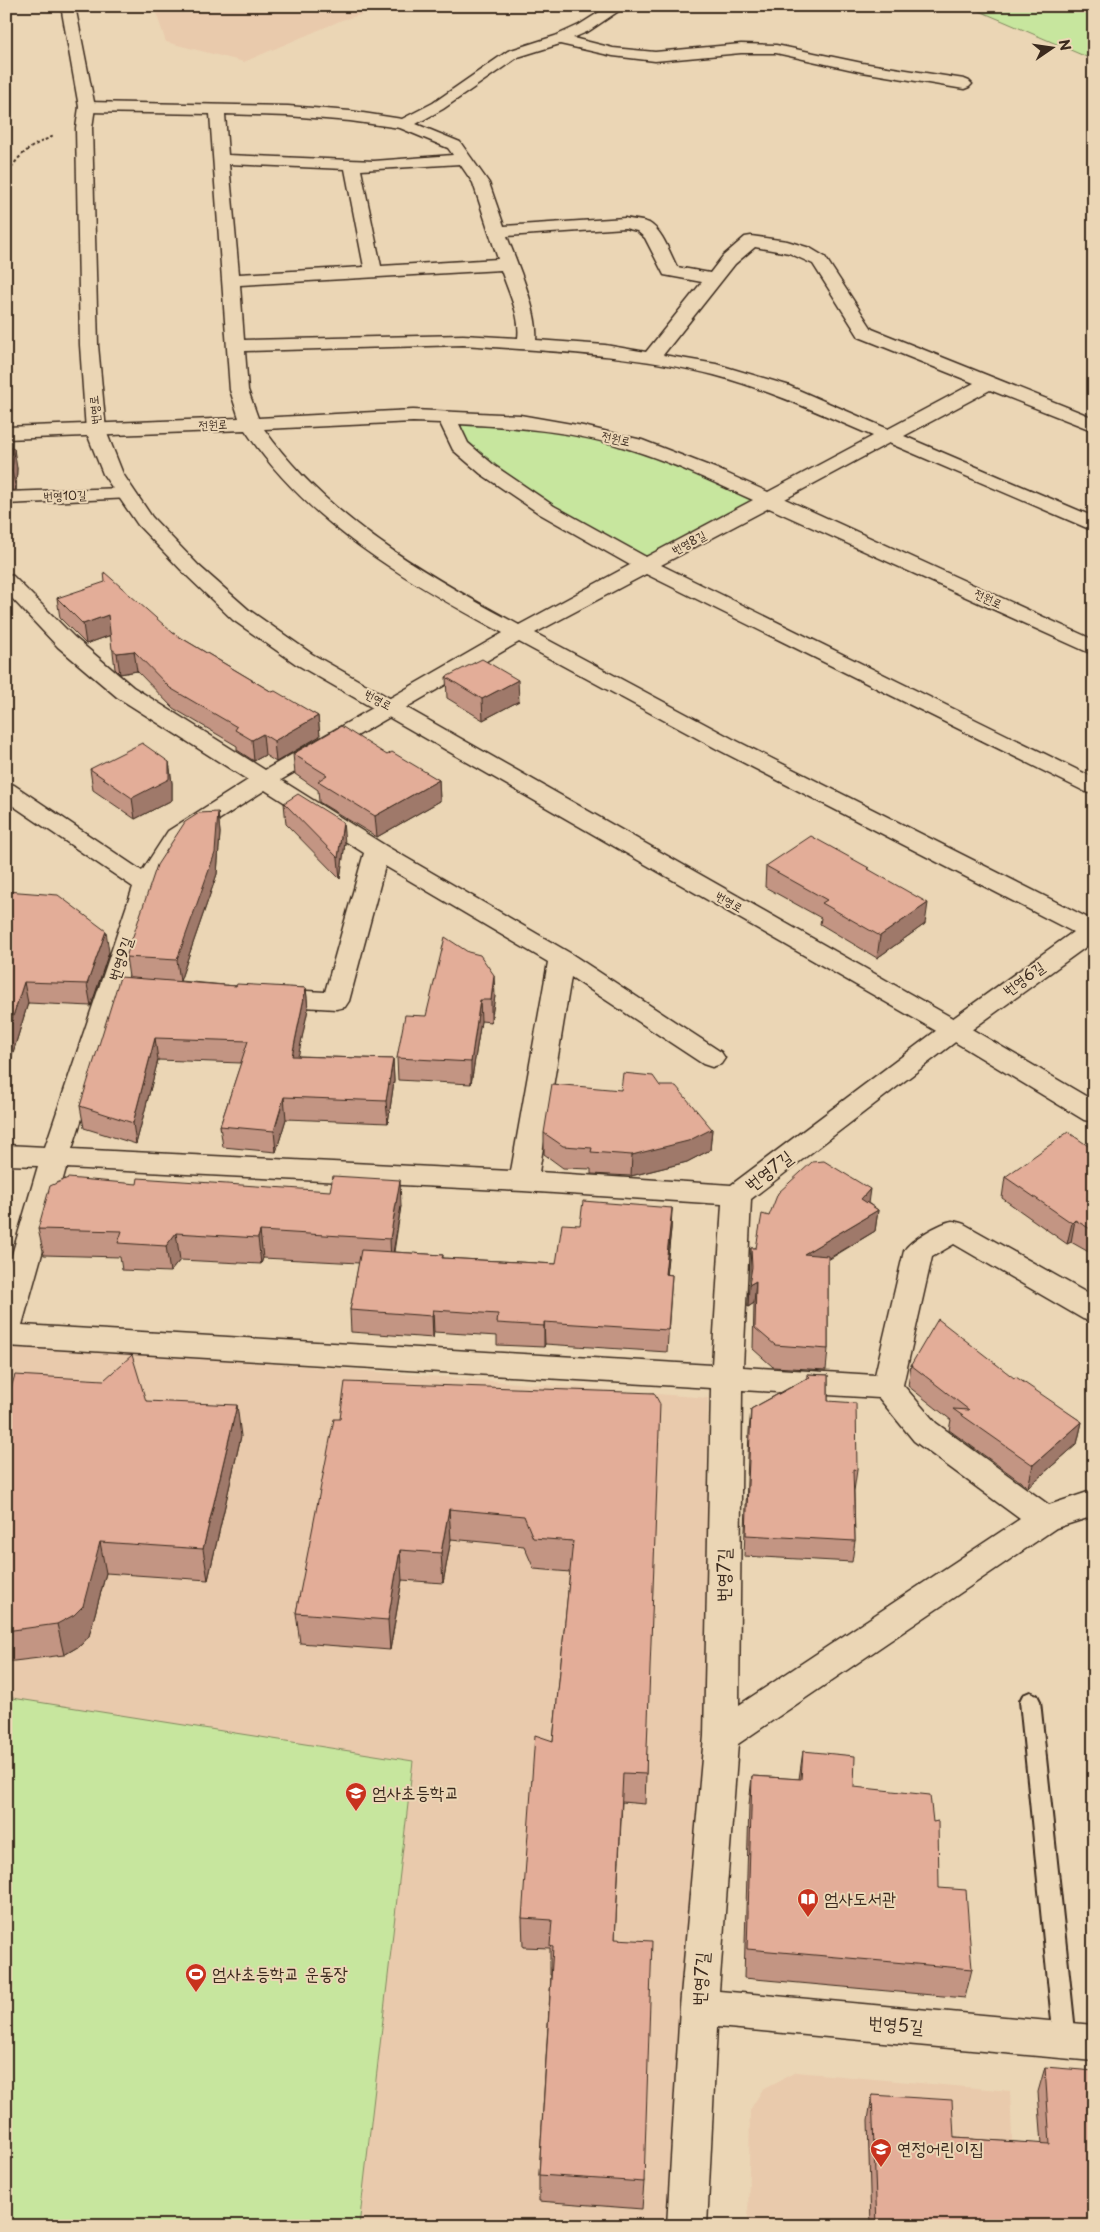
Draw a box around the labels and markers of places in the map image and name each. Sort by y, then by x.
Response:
place label: 엄사초등학교 [372,1778,459,1805]
school or university icon: 엄사초등학교 [344,1781,368,1812]
place label: 엄사도서관 [824,1884,896,1911]
library icon: 엄사도서관 [796,1887,820,1918]
place label: 엄사초등학교 운동장 [212,1959,348,1986]
sports icon: 엄사초등학교 운동장 [184,1962,208,1993]
place label: 연정어린이집 [897,2134,984,2161]
school or university icon: 연정어린이집 [869,2137,893,2168]

